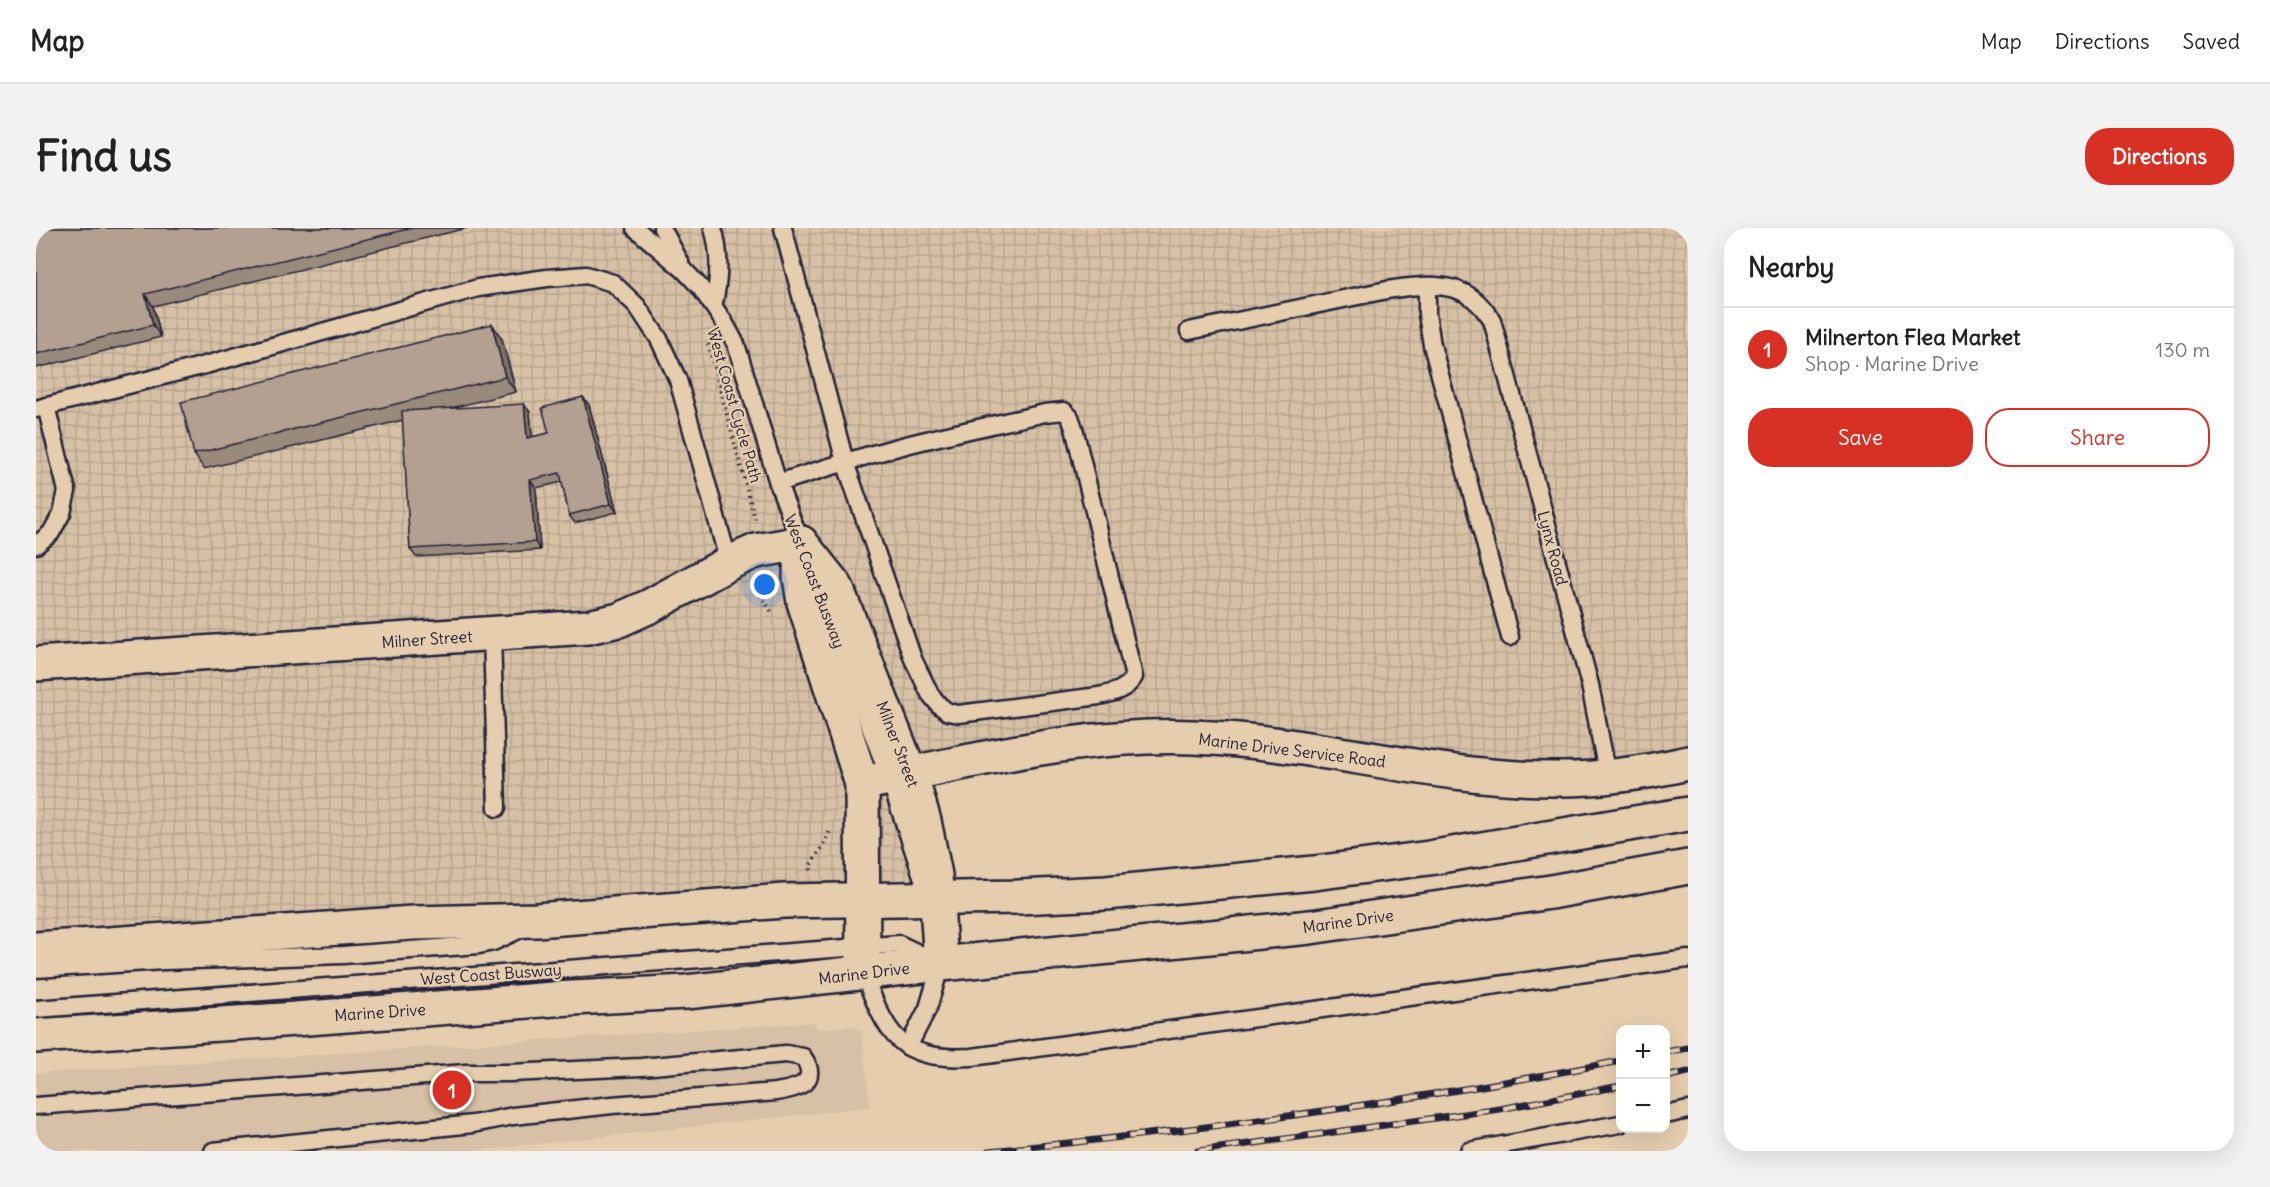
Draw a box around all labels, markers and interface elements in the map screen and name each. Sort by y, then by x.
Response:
text: Map [30,23,84,59]
text: Map [1981,28,2022,55]
text: Directions [2055,28,2149,55]
text: Saved [2182,28,2240,55]
button: Directions [2085,128,2234,185]
text: Find us [36,130,172,182]
text: Nearby [1748,251,1834,284]
text: Milnerton Flea Market [1805,323,2021,351]
street label: West Coast Cycle Path [703,325,767,485]
text: 1 [1764,337,1771,362]
text: 130 m [2155,337,2210,362]
text: Shop · Marine Drive [1805,351,1979,376]
button: Save [1748,408,1973,467]
button: Share [1985,408,2210,467]
street label: Lynx Road [1533,509,1573,587]
street label: West Coast Busway [780,511,850,651]
your location [750,570,779,599]
street label: Milner Street [381,626,474,652]
street label: Milner Street [872,698,924,791]
street label: Marine Drive Service Road [1197,729,1387,771]
street label: Marine Drive [1301,905,1395,937]
street label: Marine Drive [817,957,911,989]
street label: West Coast Busway [420,959,562,989]
street label: Marine Drive [334,999,426,1025]
map controls [1616,1025,1670,1133]
button: + [1616,1025,1670,1079]
pin: 1 [432,1068,472,1112]
button: − [1616,1079,1670,1133]

